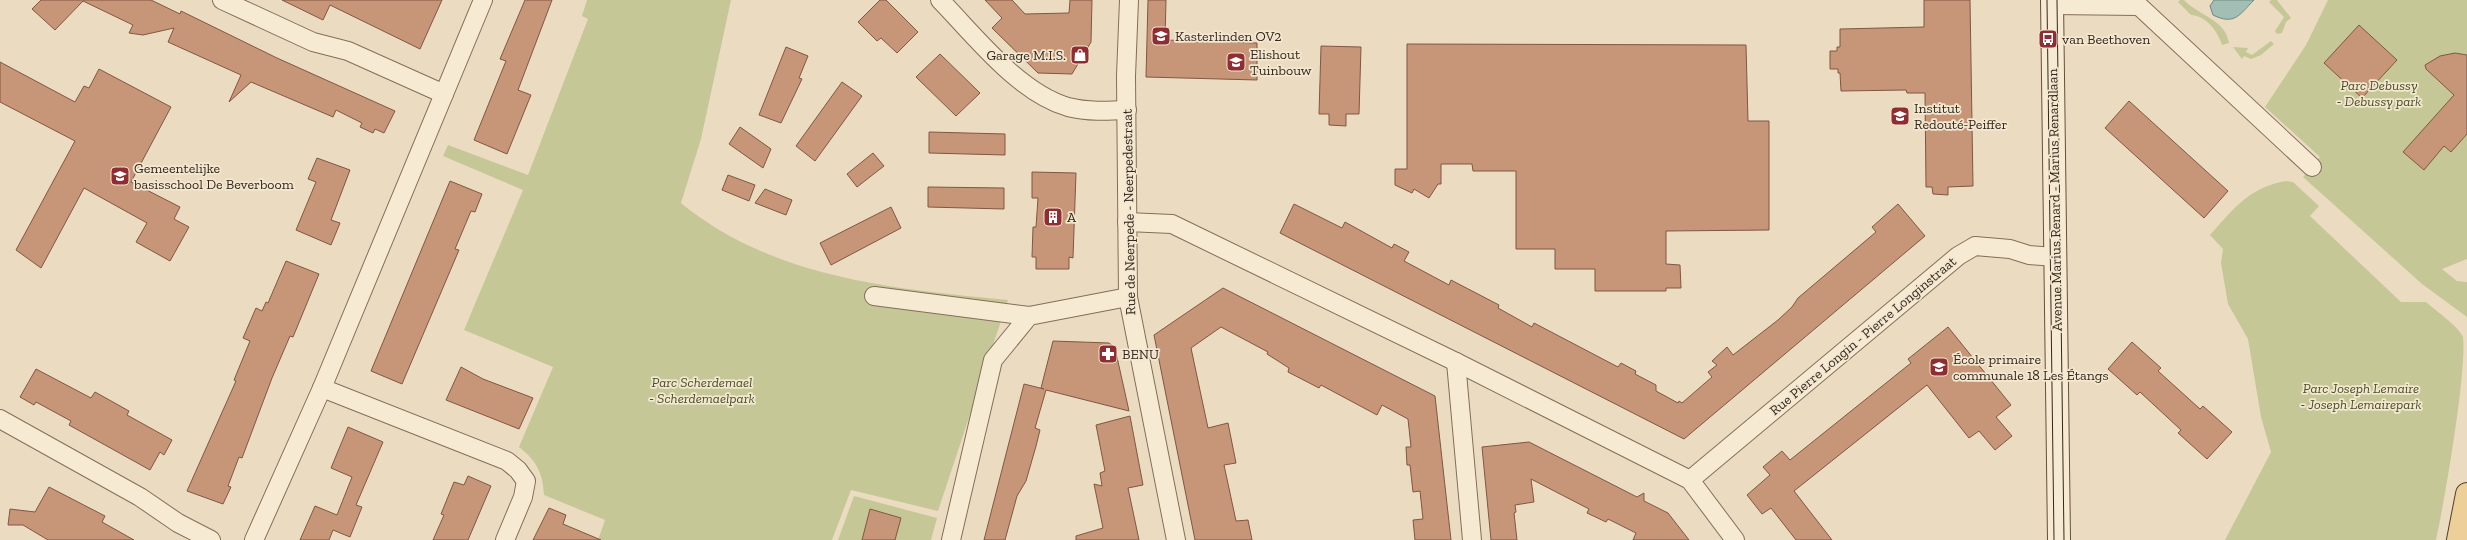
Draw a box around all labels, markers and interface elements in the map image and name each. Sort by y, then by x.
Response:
school or university icon: Kasterlinden OV2 [1150,25,1172,47]
place label: Kasterlinden OV2 [1175,28,1281,45]
bus stop icon: van Beethoven [2037,28,2059,50]
place label: van Beethoven [2062,31,2150,48]
shop icon: Garage M.I.S. [1069,44,1091,66]
place label: Elishout Tuinbouw [1250,46,1312,79]
place label: Garage M.I.S. [986,47,1066,64]
school or university icon: Elishout Tuinbouw [1225,51,1247,73]
street label: Avenue Marius Renard - Marius Renardlaan [2044,69,2066,331]
park label: Parc Debussy - Debussy park [2337,77,2421,110]
place label: Institut Redouté-Peiffer [1914,100,2007,133]
school or university icon: Institut Redouté-Peiffer [1889,105,1911,127]
street label: Rue de Neerpede - Neerpedestraat [1119,108,1139,315]
place label: Gemeentelijke basisschool De Beverboom [133,160,294,193]
school or university icon: Gemeentelijke basisschool De Beverboom [109,165,131,187]
building icon: A [1042,206,1064,228]
place label: A [1067,209,1077,226]
street label: Rue Pierre Longin - Pierre Longinstraat [1766,252,1960,419]
pharmacy icon: BENU [1097,343,1119,365]
place label: BENU [1122,346,1159,363]
place label: École primaire communale 18 Les Étangs [1953,351,2109,384]
school or university icon: École primaire communale 18 Les Étangs [1928,356,1950,378]
park label: Parc Scherdemael - Scherdemaelpark [649,374,755,407]
park label: Parc Joseph Lemaire - Joseph Lemairepark [2301,380,2421,413]

